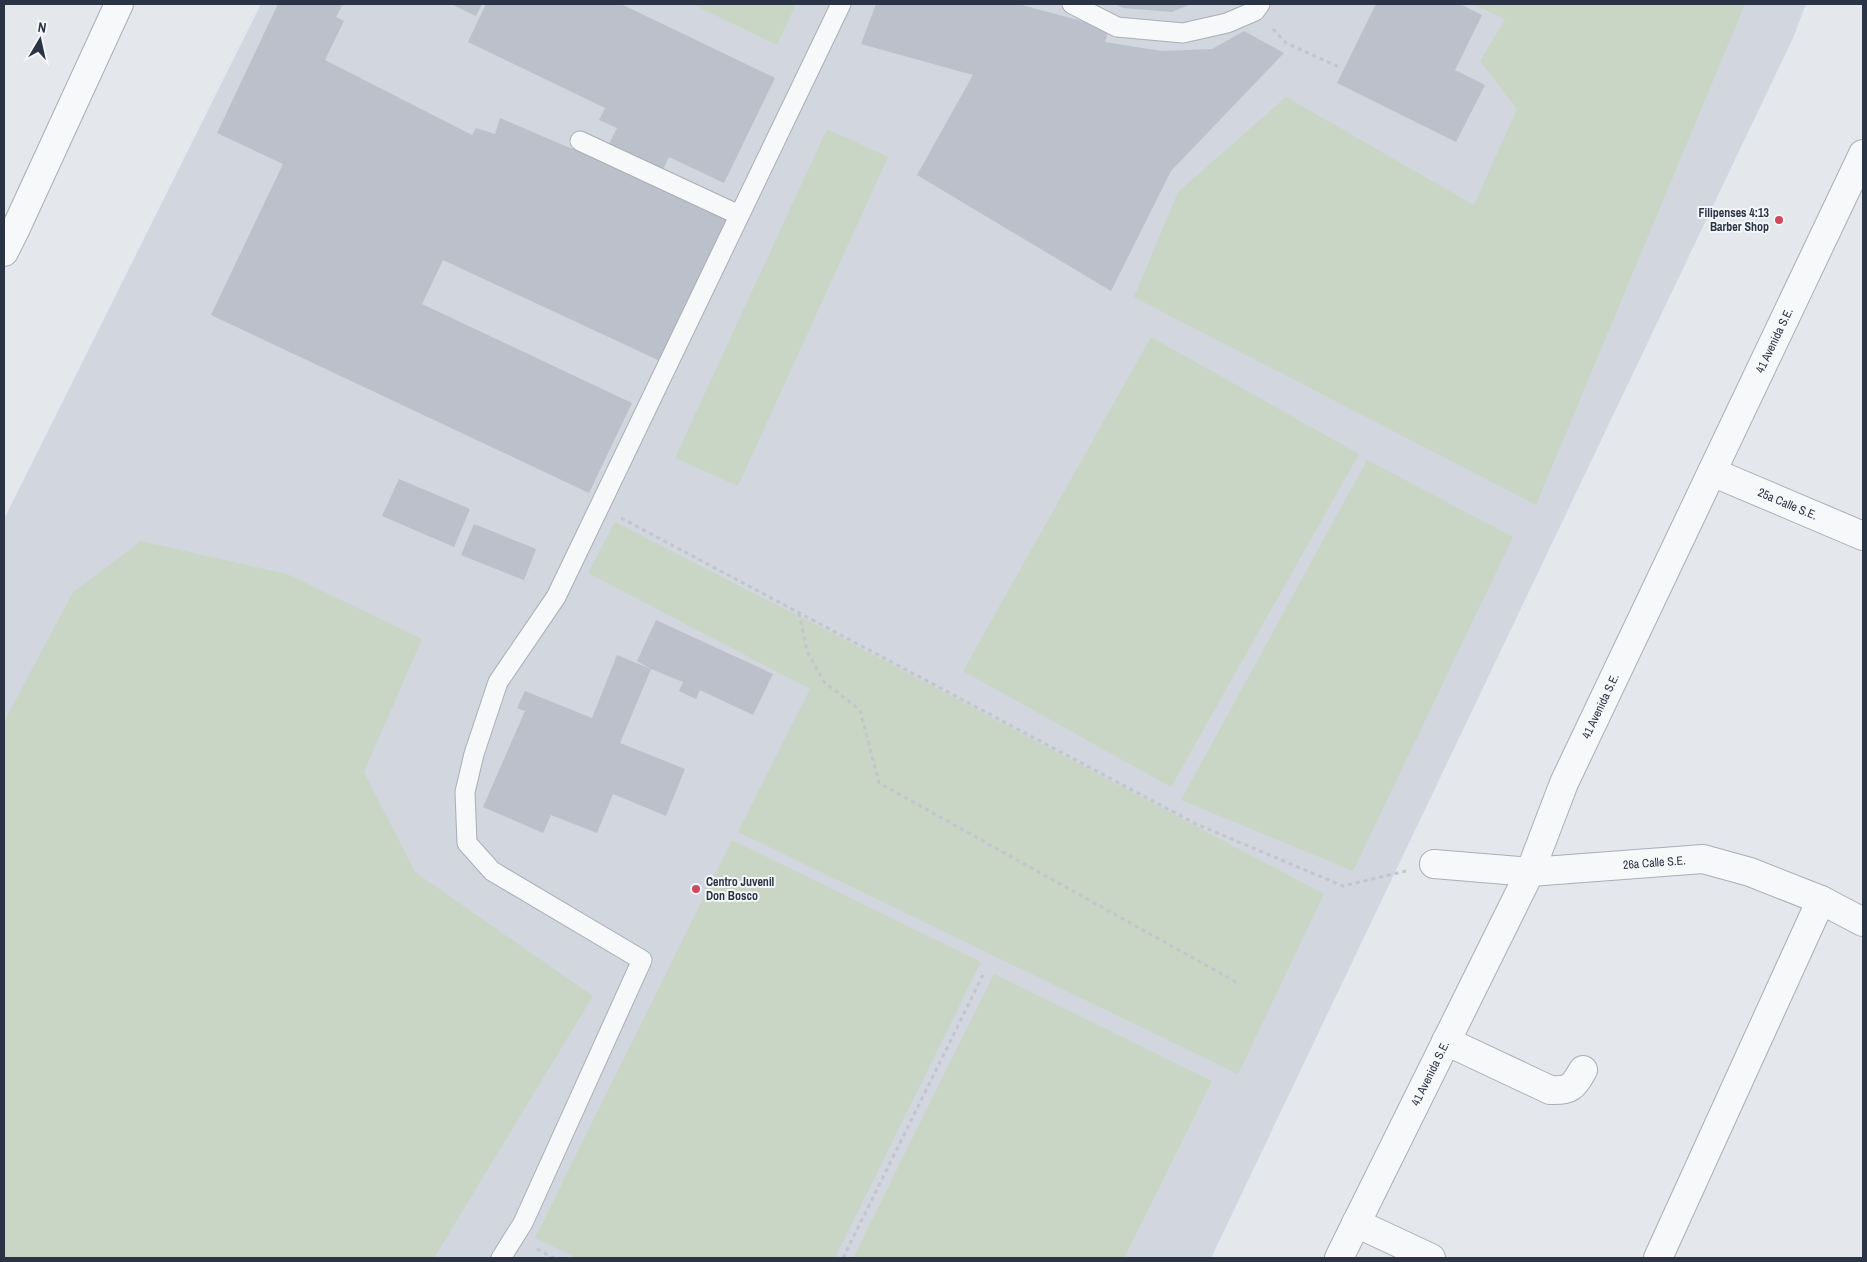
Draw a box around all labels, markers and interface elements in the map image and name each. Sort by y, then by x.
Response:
north arrow [15,15,65,65]
text: N [37,18,48,37]
place label: Filipenses 4:13 Barber Shop [1698,205,1770,235]
marker: Filipenses 4:13 Barber Shop [1773,214,1785,226]
street label: 41 Avenida S.E. [1752,305,1797,376]
street label: 25a Calle S.E. [1755,484,1820,524]
street label: 41 Avenida S.E. [1578,671,1623,741]
street label: 26a Calle S.E. [1622,852,1686,873]
place label: Centro Juvenil Don Bosco [706,874,775,904]
marker: Centro Juvenil Don Bosco [690,883,702,895]
street label: 41 Avenida S.E. [1408,1038,1453,1109]

